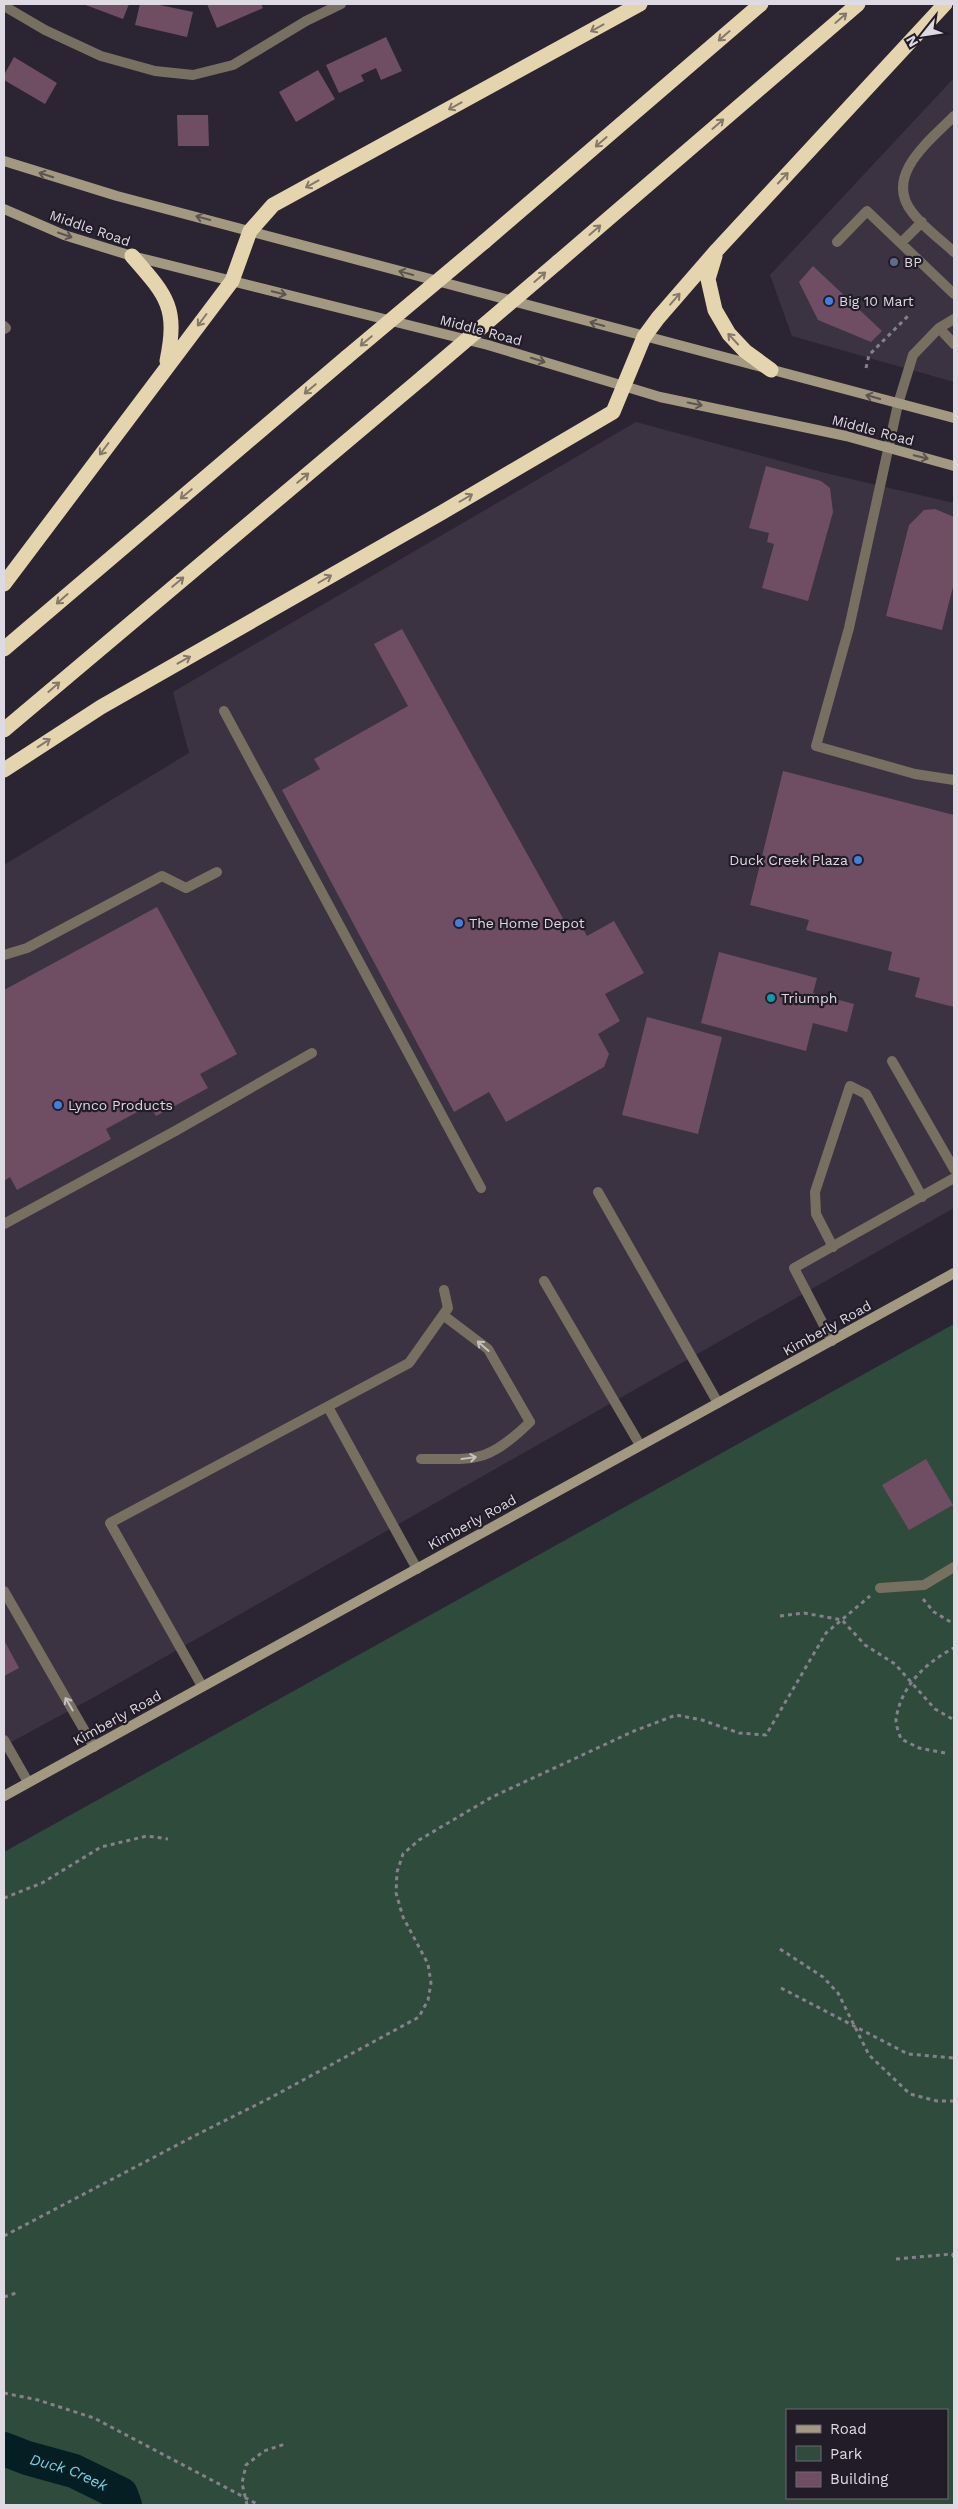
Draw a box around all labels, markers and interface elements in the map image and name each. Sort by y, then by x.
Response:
north arrow [898,10,948,60]
one-way arrow [835,12,848,23]
one-way arrow [591,23,605,33]
one-way arrow [717,30,730,41]
text: N [902,33,921,50]
one-way arrow [448,102,463,111]
one-way arrow [712,118,725,129]
one-way arrow [594,136,607,147]
one-way arrow [39,170,55,180]
one-way arrow [777,172,789,185]
one-way arrow [305,179,320,189]
street label: Middle Road [47,207,133,249]
one-way arrow [195,213,211,223]
one-way arrow [588,224,601,235]
one-way arrow [57,231,72,240]
place label: BP [904,254,922,270]
marker: BP [888,256,900,268]
one-way arrow [399,268,415,277]
one-way arrow [533,272,546,283]
one-way arrow [271,289,287,298]
one-way arrow [669,293,680,306]
place label: Big 10 Mart [839,293,914,309]
marker: Big 10 Mart [823,295,835,307]
street label: Middle Road [438,311,524,349]
one-way arrow [197,313,207,327]
one-way arrow [589,319,605,328]
one-way arrow [727,332,739,345]
one-way arrow [360,335,373,347]
one-way arrow [530,356,546,366]
one-way arrow [304,383,317,394]
one-way arrow [866,391,882,401]
one-way arrow [686,400,702,410]
street label: Middle Road [830,411,916,449]
one-way arrow [99,442,109,456]
one-way arrow [912,453,928,462]
one-way arrow [296,473,309,484]
one-way arrow [180,489,193,500]
one-way arrow [458,493,472,503]
one-way arrow [318,574,332,584]
one-way arrow [171,577,184,588]
one-way arrow [56,593,69,604]
one-way arrow [176,655,191,664]
one-way arrow [47,682,60,693]
one-way arrow [37,738,51,748]
place label: Duck Creek Plaza [729,852,848,868]
marker: Duck Creek Plaza [852,854,864,866]
place label: The Home Depot [469,915,585,931]
marker: The Home Depot [453,917,465,929]
place label: Triumph [781,990,837,1006]
marker: Triumph [765,992,777,1004]
place label: Lynco Products [68,1097,173,1113]
marker: Lynco Products [52,1099,64,1111]
street label: Kimberly Road [780,1297,874,1359]
one-way arrow [477,1340,490,1351]
one-way arrow [461,1453,477,1463]
street label: Kimberly Road [425,1491,519,1553]
street label: Kimberly Road [70,1687,164,1749]
one-way arrow [64,1698,74,1712]
legend [786,2409,948,2499]
text: Road [830,2420,867,2438]
text: Park [830,2445,863,2463]
water label: Duck Creek [28,2450,111,2495]
text: Building [830,2470,888,2488]

